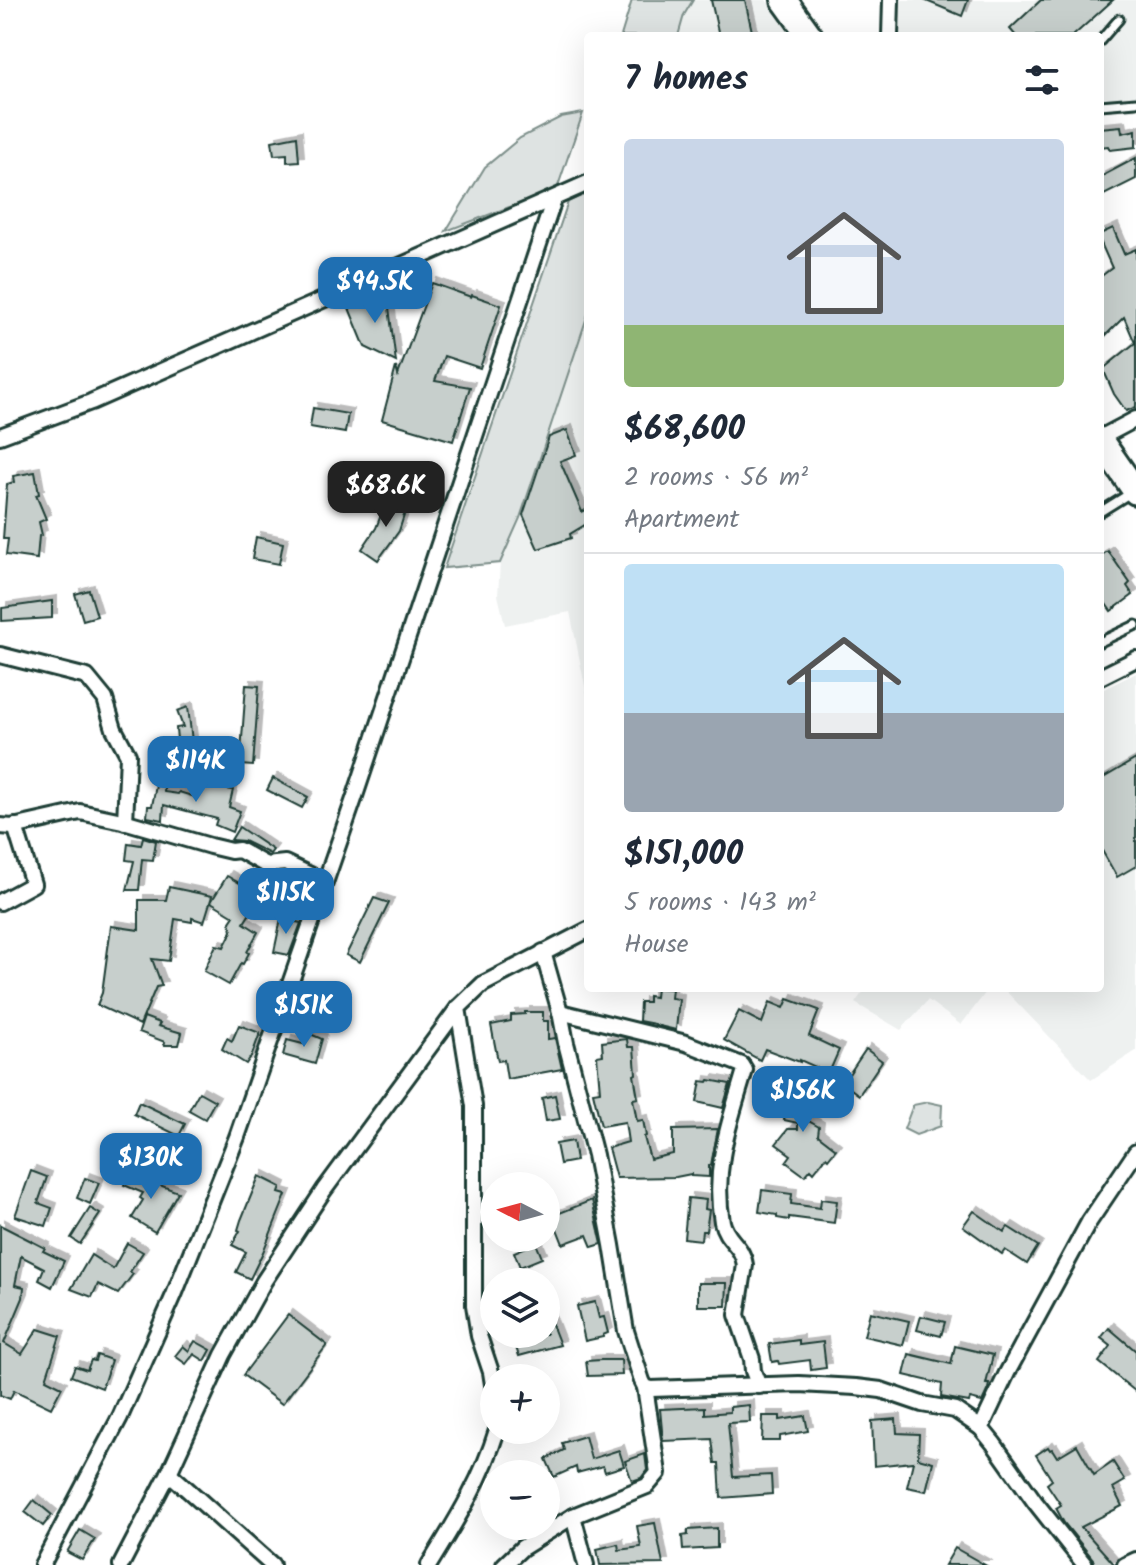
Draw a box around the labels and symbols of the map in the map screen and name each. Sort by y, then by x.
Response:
pin: $94.5K [310,257,440,325]
pin: $68.6K [321,461,451,529]
pin: $114K [140,736,252,804]
pin: $115K [230,868,342,936]
pin: $151K [248,981,360,1049]
pin: $156K [747,1066,859,1134]
pin: $130K [95,1133,207,1201]
north arrow [480,1172,560,1252]

